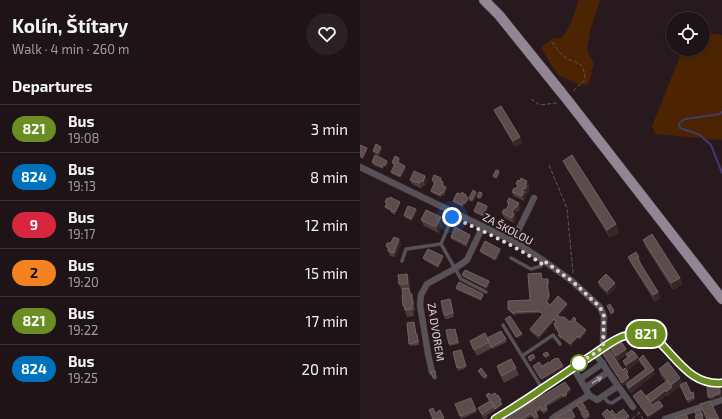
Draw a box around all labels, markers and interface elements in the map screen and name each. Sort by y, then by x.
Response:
map controls [666,12,710,56]
button: locate [666,12,710,56]
button: heart [306,13,348,55]
text: Kolín, Štítary [12,14,128,37]
text: Walk · 4 min · 260 m [12,41,129,57]
text: Departures [12,77,92,95]
text: Bus [68,112,94,130]
text: 821 [23,120,45,137]
text: 3 min [311,120,348,138]
text: 19:08 [68,130,99,146]
text: Bus [68,160,94,178]
text: 824 [21,168,47,185]
text: 8 min [310,168,348,186]
text: 19:13 [68,178,96,194]
your location [442,207,462,227]
text: Bus [68,208,94,226]
street label: ZA ŠKOLOU [481,210,536,247]
text: 9 [30,216,38,233]
text: 12 min [305,216,348,234]
text: 19:17 [68,226,96,242]
text: Bus [68,256,94,274]
text: 2 [30,264,38,281]
text: 15 min [305,264,348,282]
text: 19:20 [68,274,99,290]
street label: ZA DVOREM [425,302,448,362]
text: Bus [68,304,94,322]
text: 821 [23,312,45,329]
text: 17 min [305,312,348,330]
line badge: 821 [623,321,669,347]
text: 19:22 [68,322,98,338]
text: 821 [635,325,657,342]
text: Bus [68,352,94,370]
unlabelled marker [570,354,588,372]
text: 824 [21,360,47,377]
text: 20 min [302,360,348,378]
text: 19:25 [68,370,98,386]
one-way arrow [591,376,602,384]

